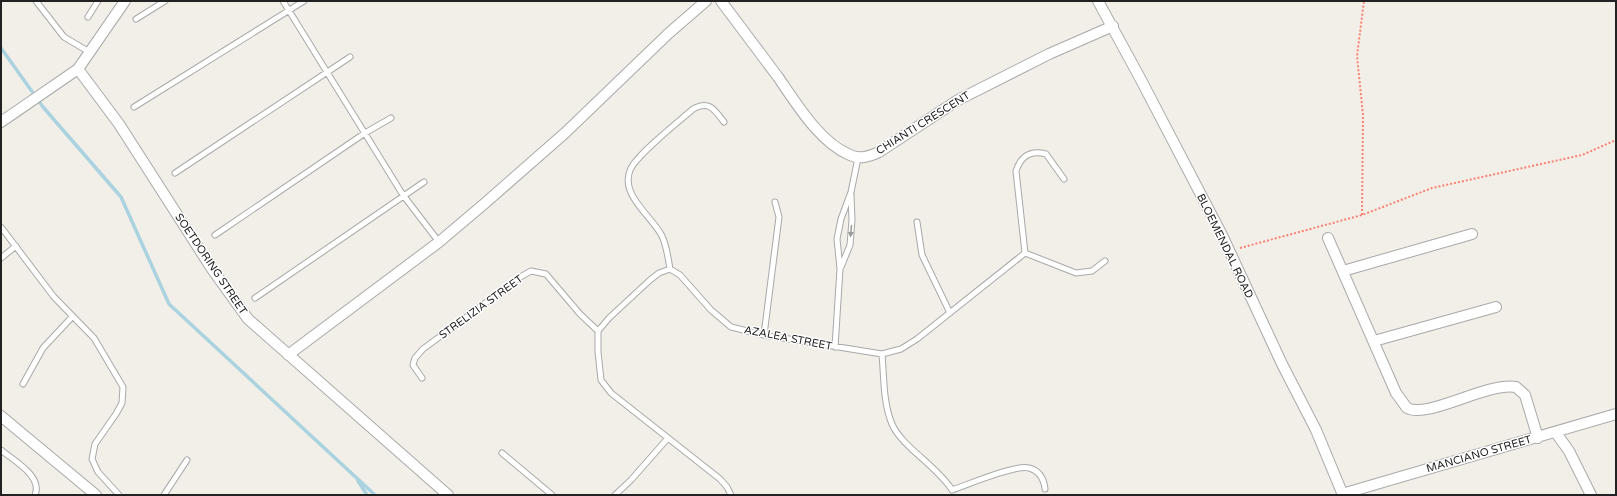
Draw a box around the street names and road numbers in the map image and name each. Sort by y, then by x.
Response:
street label: CHIANTI CRESCENT [874,89,973,157]
street label: BLOEMENDAL ROAD [1194,191,1256,301]
street label: SOETDORING STREET [172,211,250,317]
street label: STRELIZIA STREET [437,272,526,342]
street label: AZALEA STREET [743,323,833,353]
street label: MANCIANO STREET [1425,433,1533,475]

